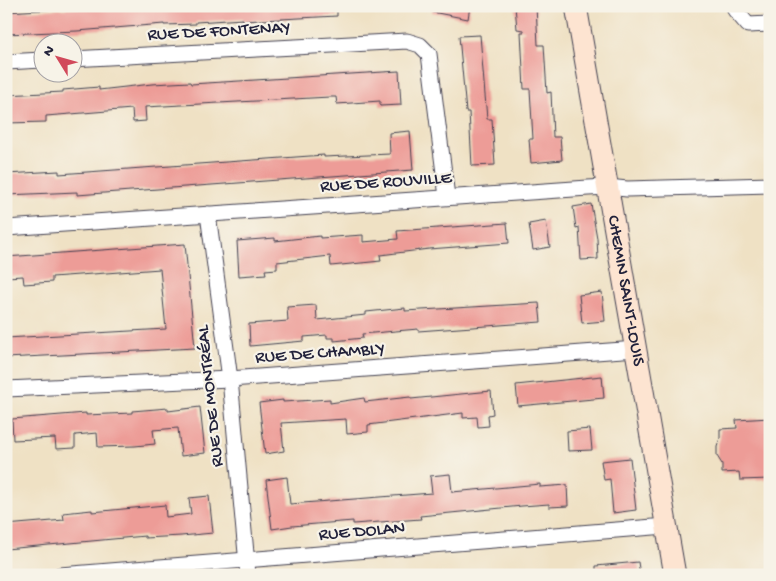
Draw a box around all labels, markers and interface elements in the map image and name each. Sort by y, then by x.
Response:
street label: RUE DE FONTENAY [147,18,291,46]
north arrow [32,32,82,82]
text: N [40,43,59,60]
street label: RUE DE ROUVILLE [319,168,453,198]
street label: CHEMIN SAINT-LOUIS [602,214,649,368]
street label: RUE DE MONTRÉAL [193,323,229,468]
street label: RUE DE CHAMBLY [255,339,385,369]
street label: RUE DOLAN [318,518,406,546]

